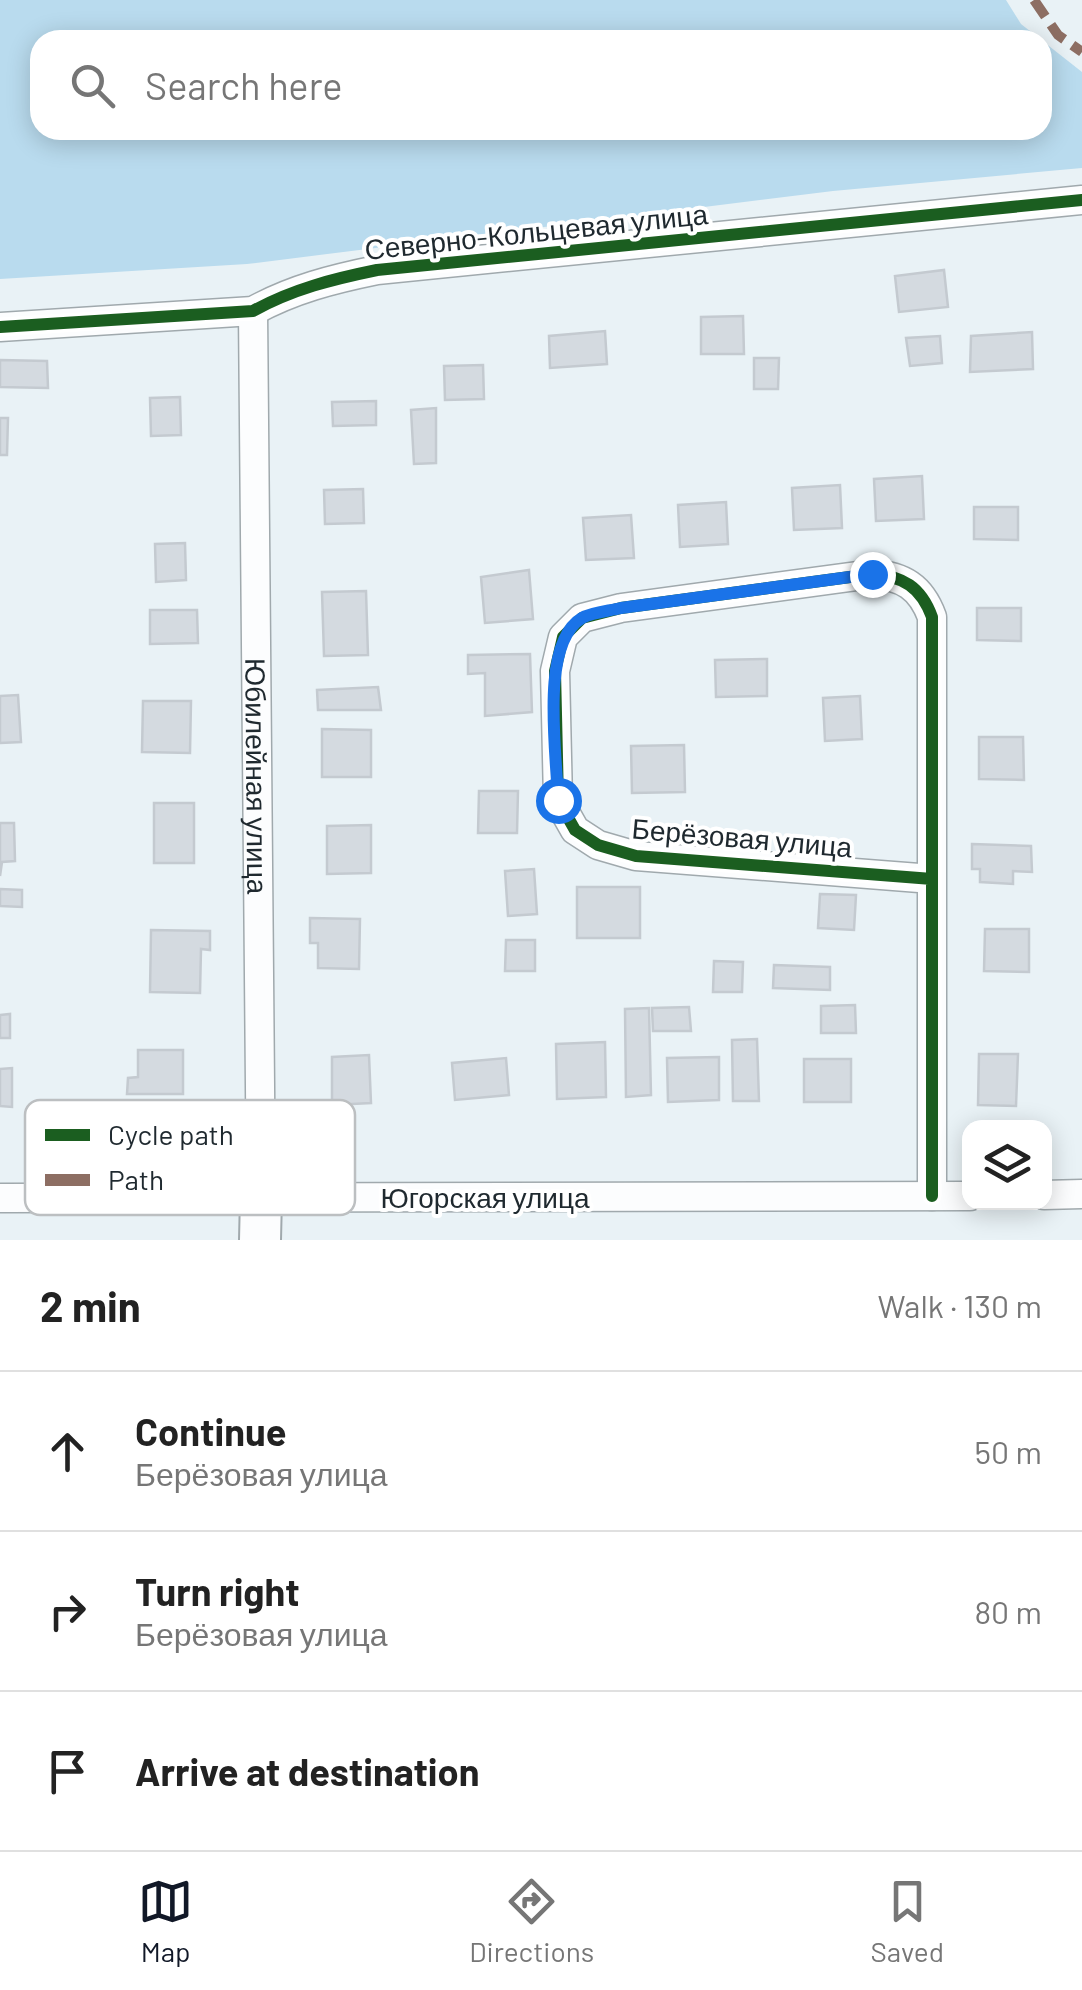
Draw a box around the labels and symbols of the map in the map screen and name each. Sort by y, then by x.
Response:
street label: Северно-Кольцевая улица [363,196,710,266]
route end [850,552,896,598]
street label: Юбилейная улица [239,658,275,895]
route start [536,778,582,824]
street label: Берёзовая улица [630,810,854,864]
legend [25,1100,355,1215]
text: Cycle path [108,1117,234,1151]
text: Path [108,1162,164,1196]
street label: Югорская улица [380,1180,590,1214]

